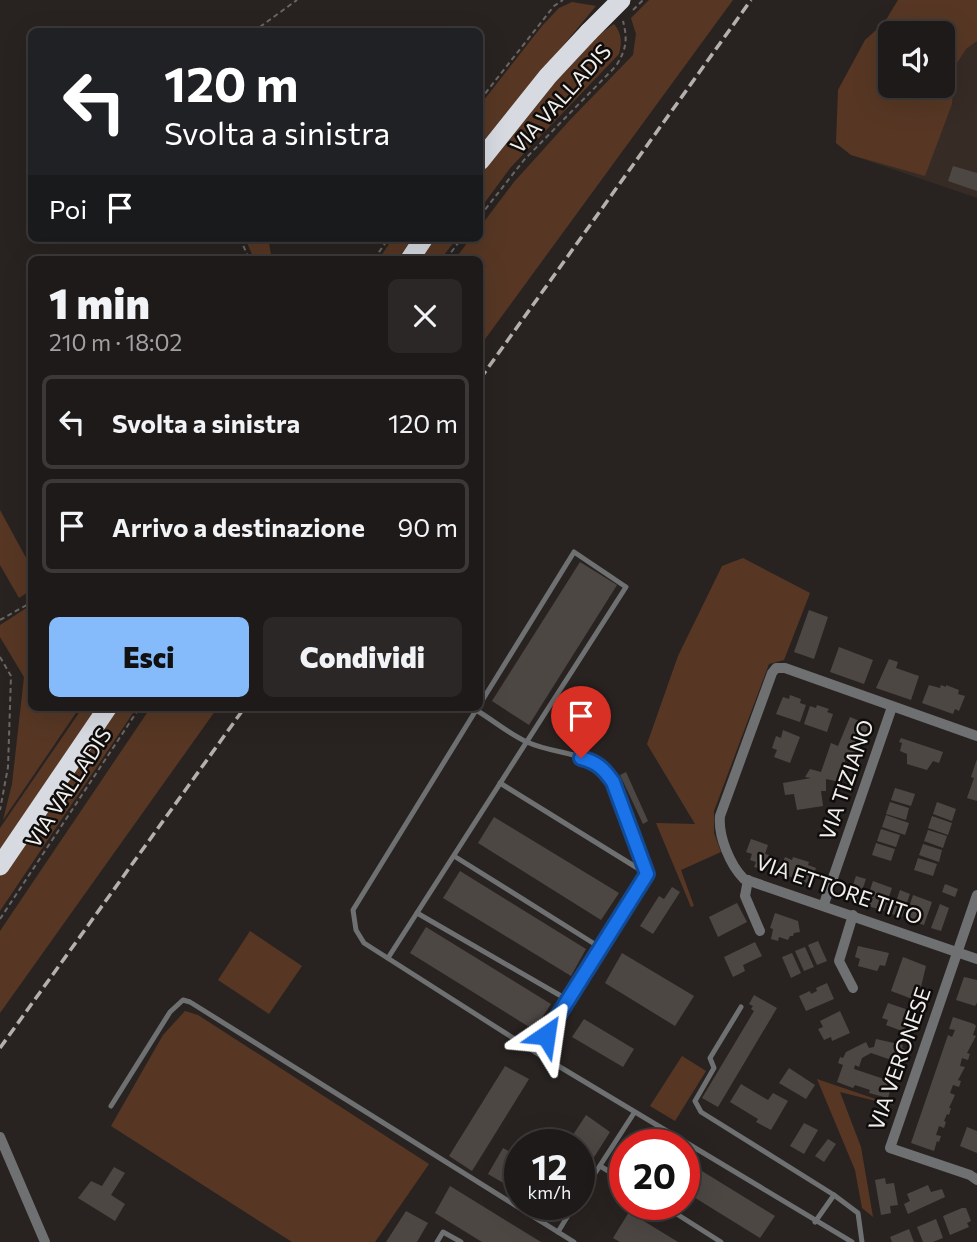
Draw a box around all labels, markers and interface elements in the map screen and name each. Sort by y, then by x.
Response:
map controls [878,21,955,98]
button: sound [878,21,955,98]
street label: VIA VALLADIS [504,38,615,158]
text: 120 m [164,52,298,112]
icon: left [49,56,140,147]
text: Svolta a sinistra [164,112,390,152]
icon: arrive [101,189,139,227]
text: Poi [49,193,87,224]
text: 1 min [49,276,150,328]
button: close [388,279,462,353]
text: 210 m · 18:02 [49,328,182,356]
icon: left [53,403,91,441]
text: Svolta a sinistra [112,407,300,438]
text: 120 m [388,407,458,438]
icon: arrive [53,507,91,545]
text: Arrivo a destinazione [112,511,365,542]
text: 90 m [398,511,458,542]
button: Esci [49,617,249,697]
button: Condividi [263,617,462,697]
pin [551,686,611,758]
icon: arrive [562,697,600,735]
street label: VIA TIZIANO [813,716,878,843]
street label: VIA VALLADIS [20,722,116,852]
street label: VIA ETTORE TITO [753,848,926,929]
street label: VIA VERONESE [862,984,935,1133]
position arrow [509,998,583,1072]
speed limit sign: 20 [609,1129,700,1220]
text: 12 [532,1144,567,1187]
text: km/h [528,1181,571,1203]

